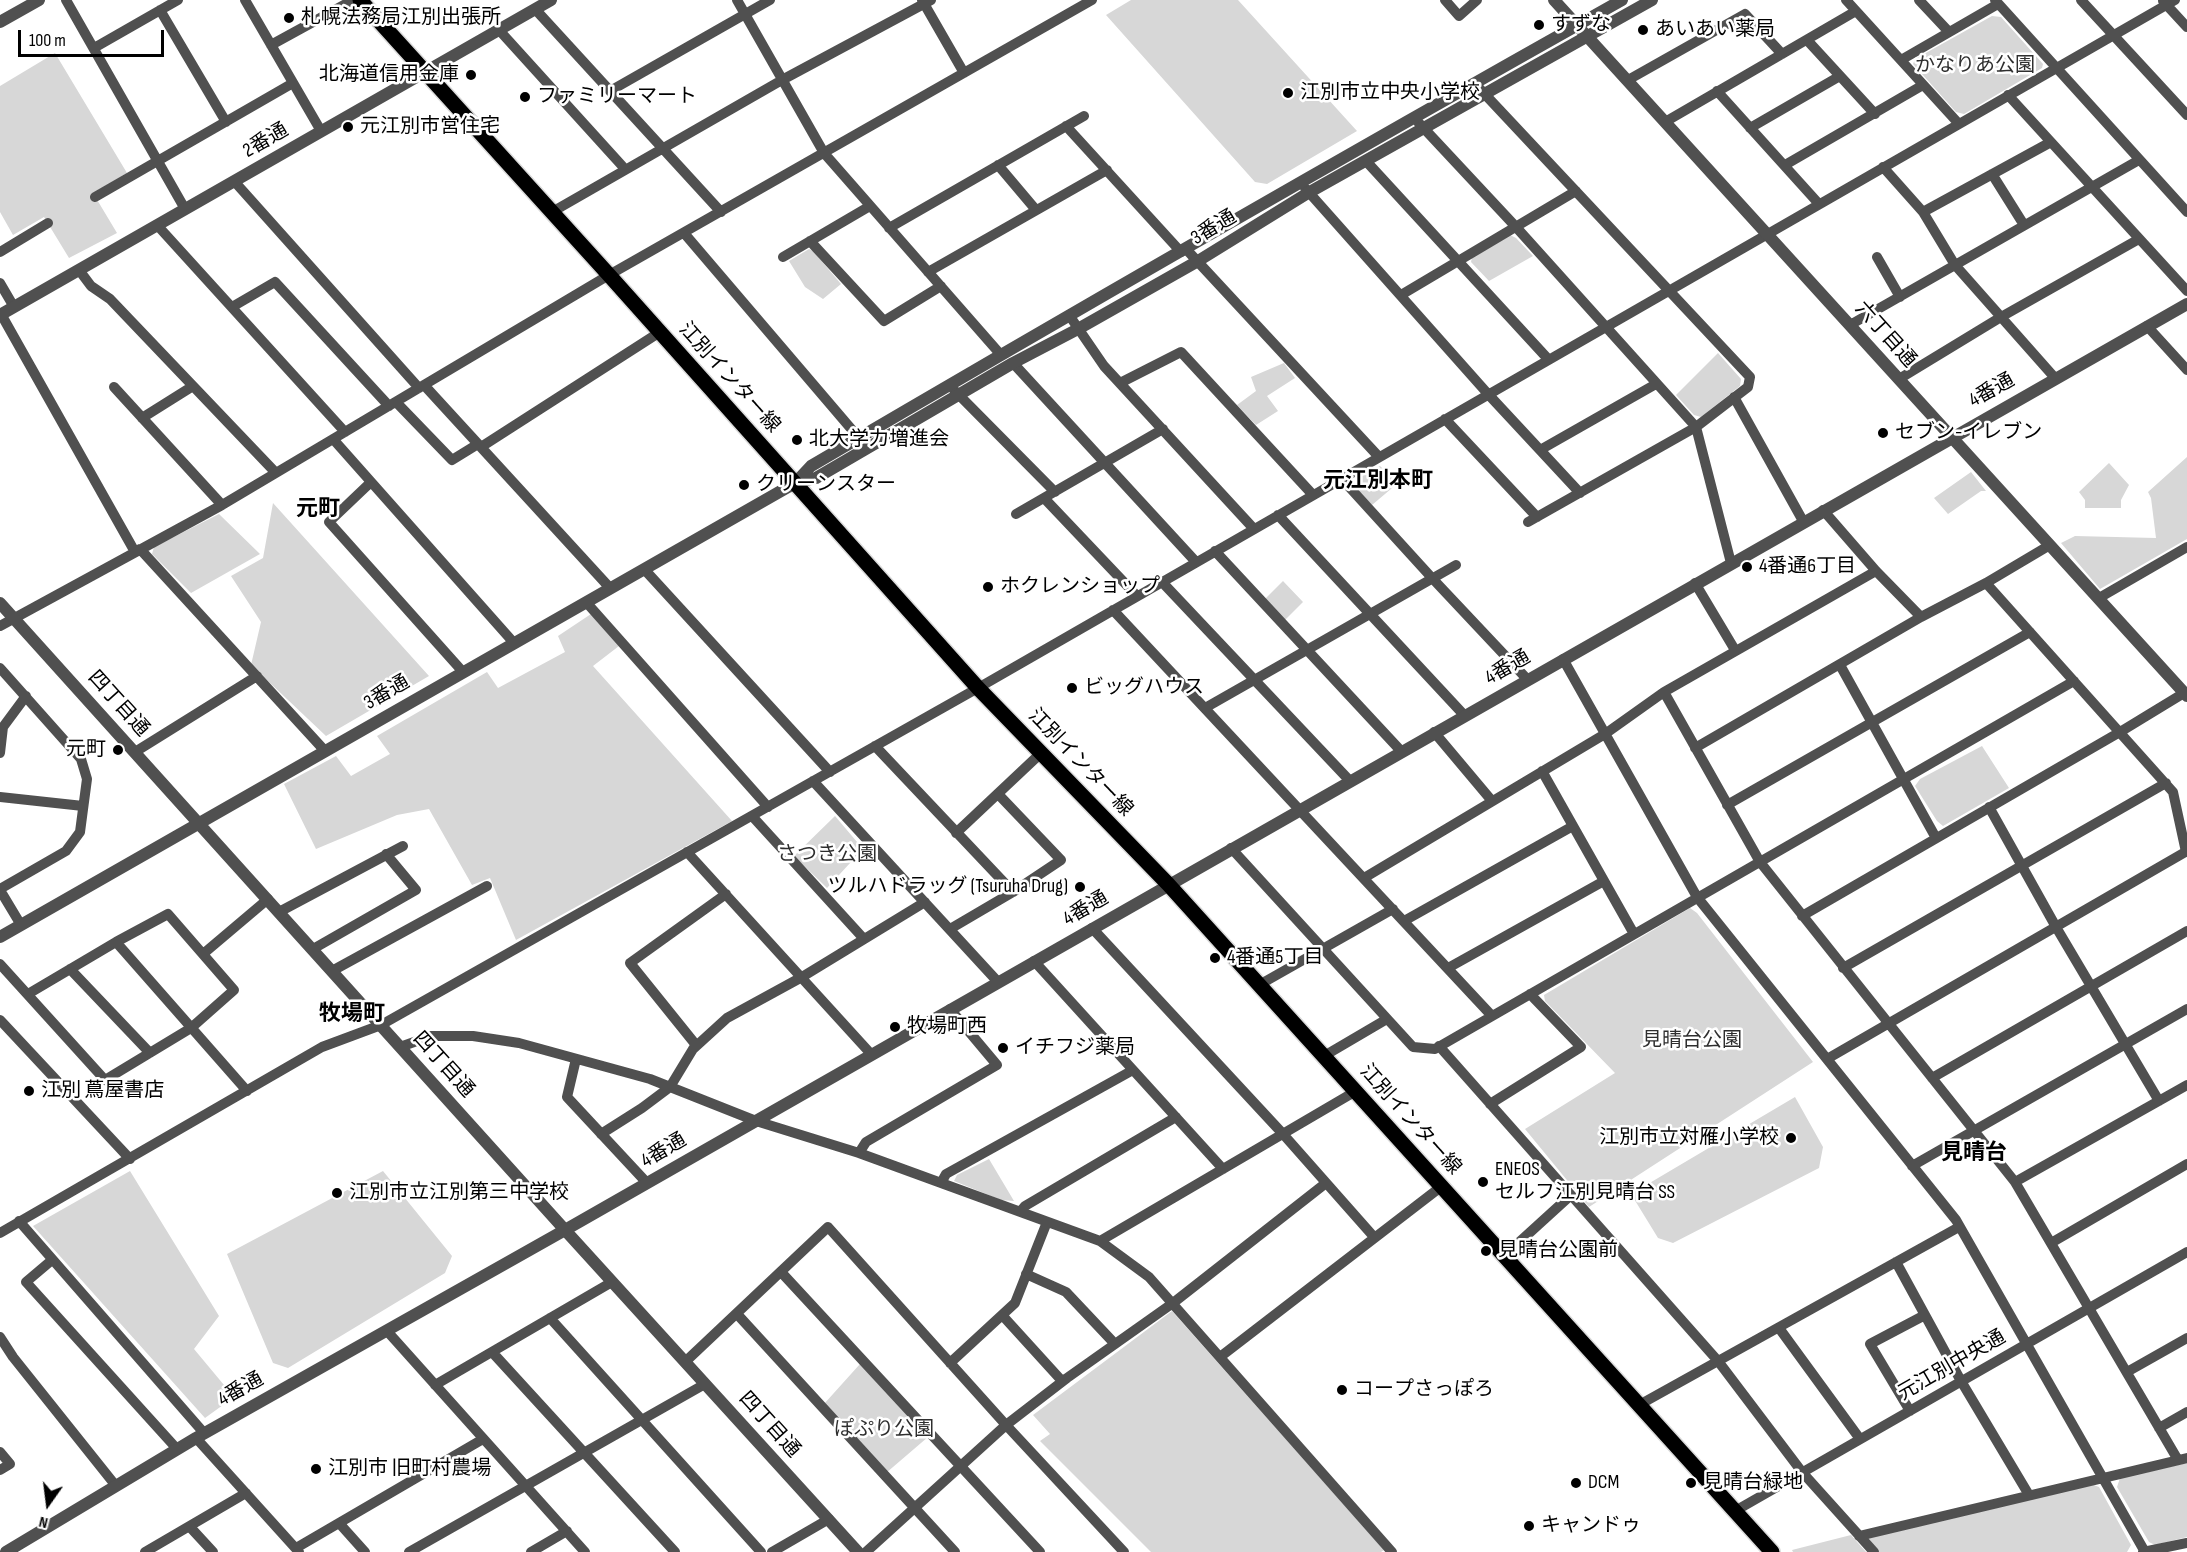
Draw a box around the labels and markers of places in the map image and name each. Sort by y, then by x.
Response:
place label: 札幌法務局江別出張所 [301,6,501,30]
marker: 札幌法務局江別出張所 [282,11,296,25]
place label: すずな [1551,13,1611,37]
marker: すずな [1532,18,1546,32]
place label: あいあい薬局 [1655,18,1775,42]
marker: あいあい薬局 [1636,23,1650,37]
place label: 北海道信用金庫 [319,63,459,87]
marker: 北海道信用金庫 [464,68,478,82]
place label: 江別市立中央小学校 [1300,81,1480,105]
place label: ファミリーマート [537,85,697,109]
marker: 江別市立中央小学校 [1281,86,1295,100]
marker: ファミリーマート [518,90,532,104]
place label: 元江別市営住宅 [360,115,500,139]
marker: 元江別市営住宅 [341,120,355,134]
place label: セブン-イレブン [1895,421,2042,445]
marker: セブン-イレブン [1876,426,1890,440]
place label: 北大学力増進会 [809,428,949,452]
marker: 北大学力増進会 [790,433,804,447]
place label: クリーンスター [756,473,896,497]
marker: クリーンスター [737,478,751,492]
place label: 4番通6丁目 [1759,555,1856,579]
marker: 4番通6丁目 [1740,560,1754,574]
place label: ホクレンショップ [1000,575,1160,599]
marker: ホクレンショップ [981,580,995,594]
place label: ビッグハウス [1084,676,1204,700]
marker: ビッグハウス [1065,681,1079,695]
place label: 元町 [66,738,106,762]
marker: 元町 [111,743,125,757]
place label: ツルハドラッグ (Tsuruha Drug) [827,875,1068,899]
marker: ツルハドラッグ (Tsuruha Drug) [1073,880,1087,894]
place label: 4番通5丁目 [1227,946,1323,970]
marker: 4番通5丁目 [1208,951,1222,965]
place label: 牧場町西 [907,1015,987,1039]
marker: 牧場町西 [888,1020,902,1034]
place label: イチフジ薬局 [1015,1036,1135,1060]
marker: イチフジ薬局 [996,1041,1010,1055]
place label: 江別 蔦屋書店 [41,1079,164,1103]
marker: 江別 蔦屋書店 [22,1084,36,1098]
place label: 江別市立対雁小学校 [1599,1126,1779,1150]
marker: 江別市立対雁小学校 [1784,1131,1798,1145]
place label: ENEOS セルフ江別見晴台 SS [1495,1158,1675,1205]
marker: ENEOS セルフ江別見晴台 SS [1476,1175,1490,1189]
place label: 江別市立江別第三中学校 [349,1181,569,1205]
marker: 江別市立江別第三中学校 [330,1186,344,1200]
place label: 見晴台公園前 [1498,1239,1618,1263]
marker: 見晴台公園前 [1479,1244,1493,1258]
place label: コープさっぽろ [1354,1378,1494,1402]
marker: コープさっぽろ [1335,1383,1349,1397]
place label: 江別市 旧町村農場 [328,1457,491,1481]
marker: 江別市 旧町村農場 [309,1462,323,1476]
place label: DCM [1588,1471,1619,1495]
place label: 見晴台緑地 [1703,1471,1803,1495]
marker: DCM [1569,1476,1583,1490]
marker: 見晴台緑地 [1684,1476,1698,1490]
place label: キャンドゥ [1541,1514,1641,1538]
marker: キャンドゥ [1522,1519,1536,1533]

